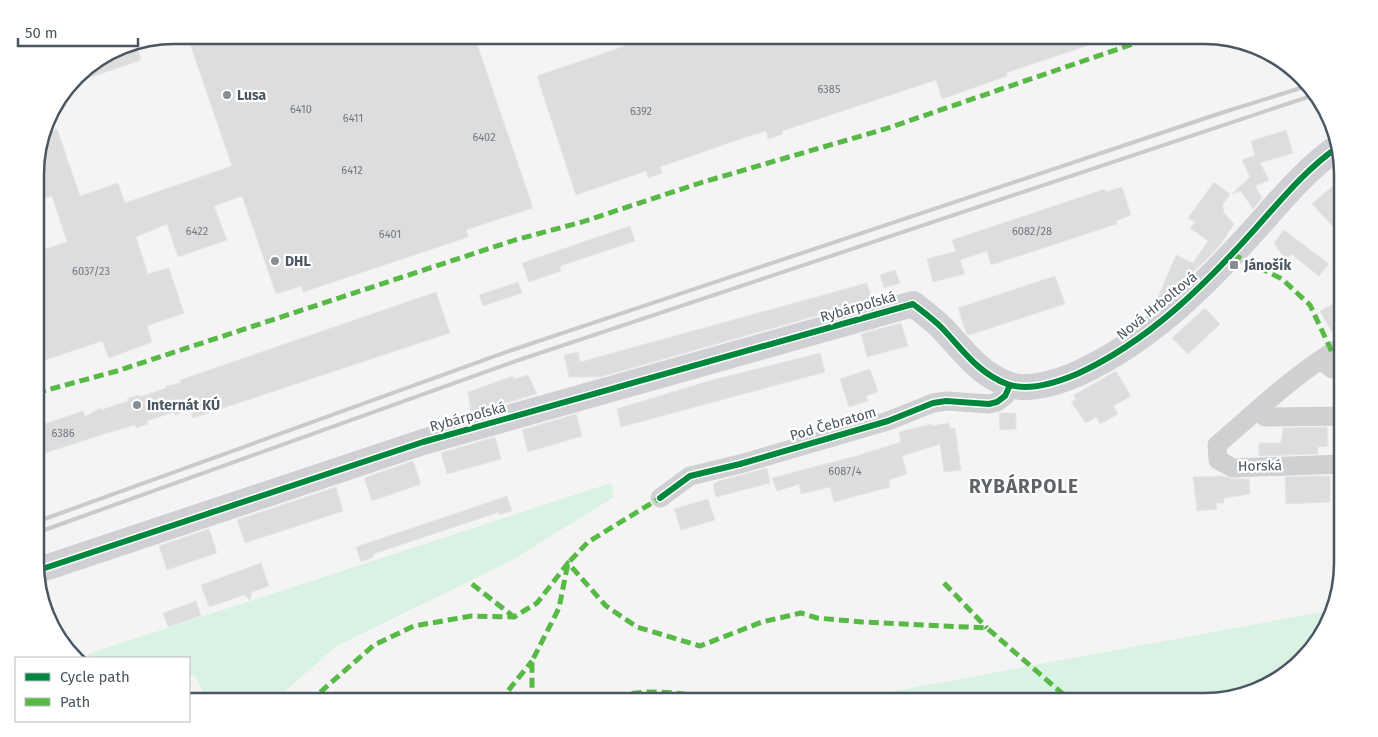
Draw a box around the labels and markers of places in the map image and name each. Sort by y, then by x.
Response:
place label: Lusa [237,87,267,104]
marker: Lusa [221,89,233,101]
place label: DHL [285,253,311,270]
marker: DHL [269,255,281,267]
place label: Jánošík [1243,257,1291,274]
marker: Jánošík [1228,259,1240,271]
place label: Internát KÚ [147,396,220,414]
marker: Internát KÚ [131,399,143,411]

